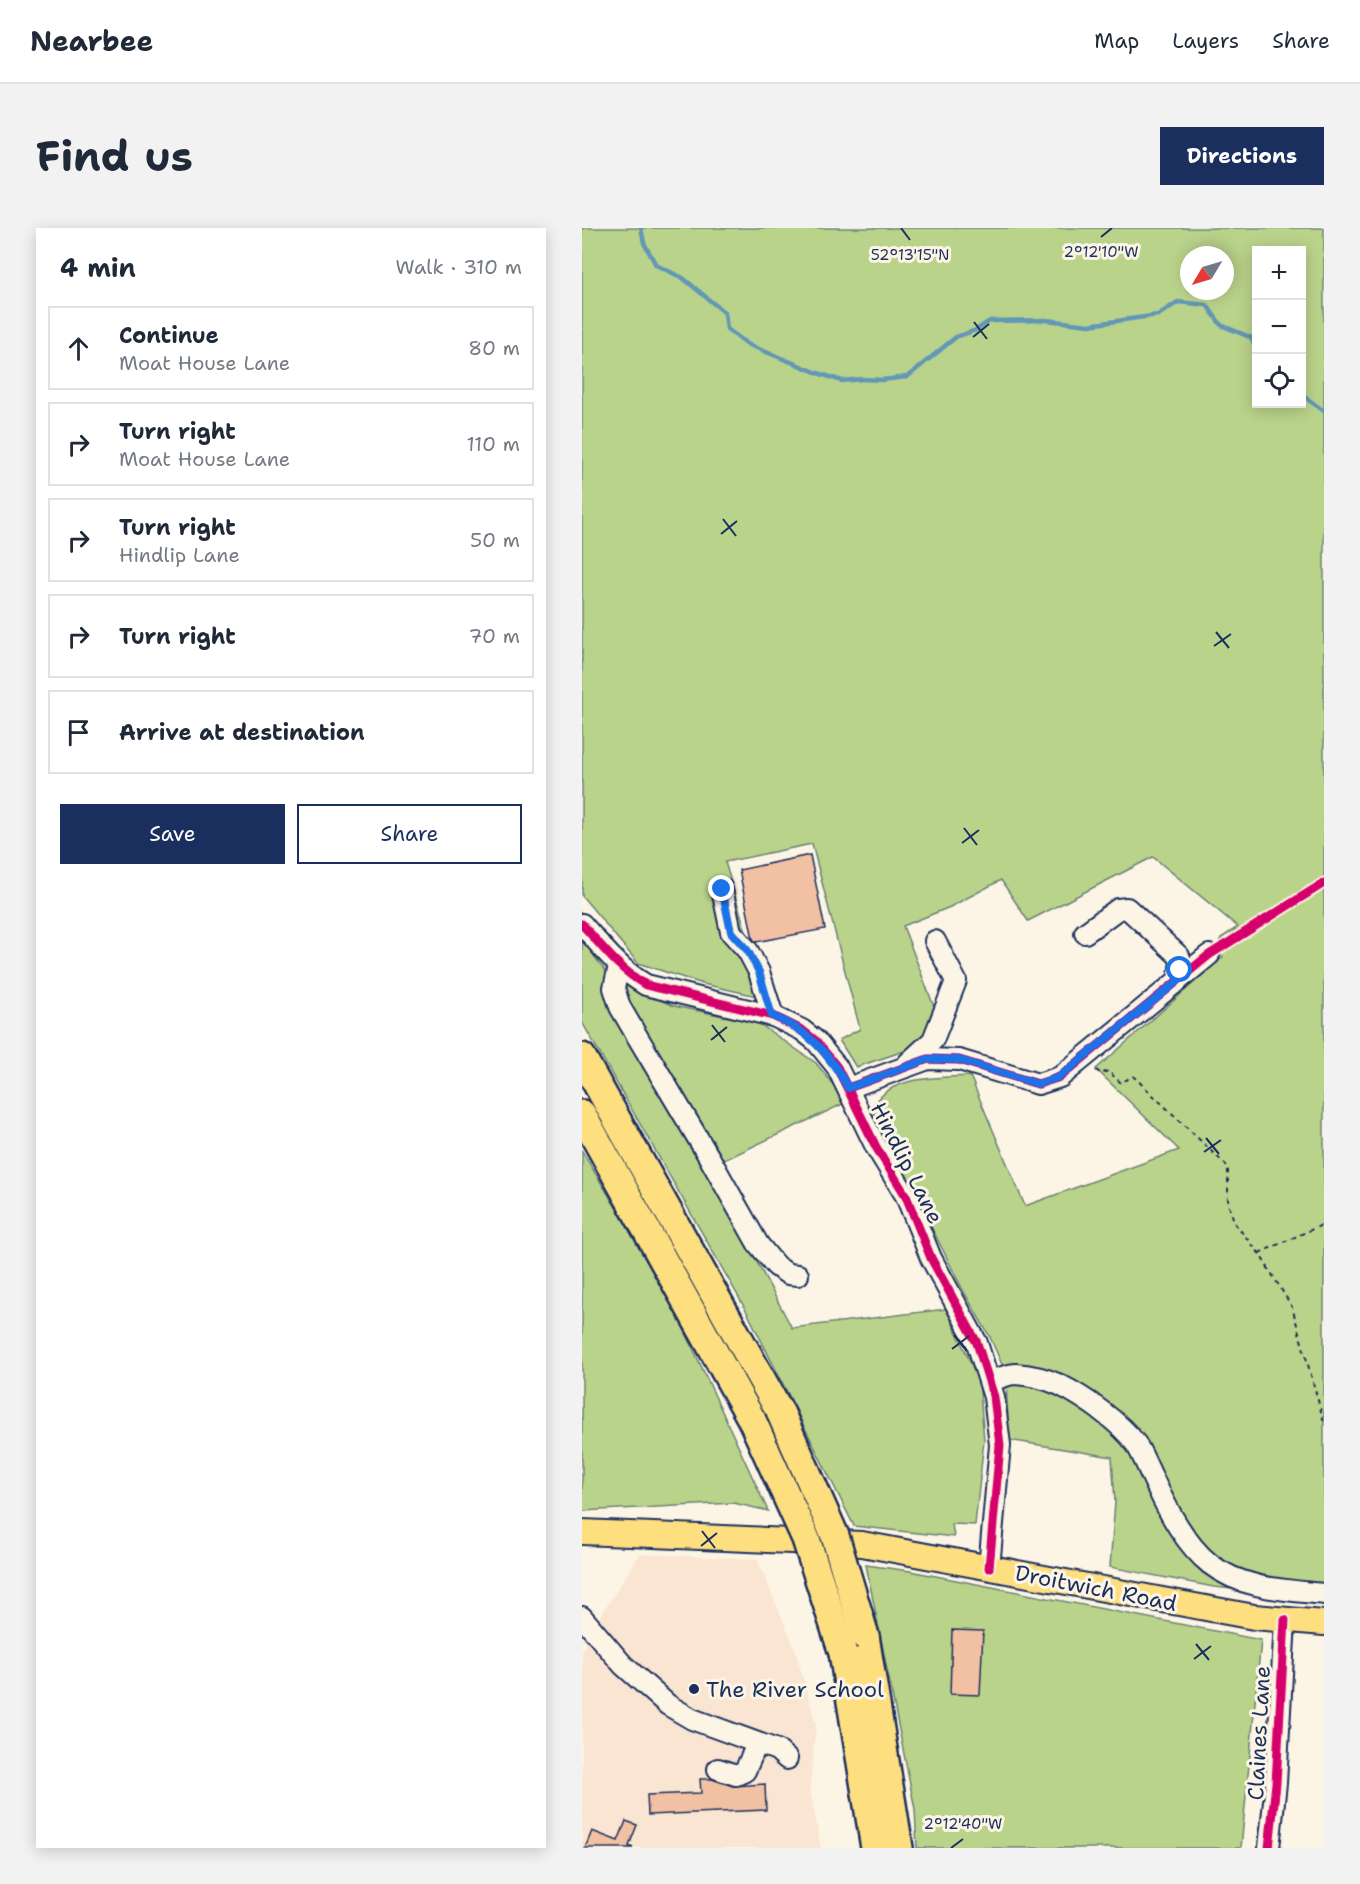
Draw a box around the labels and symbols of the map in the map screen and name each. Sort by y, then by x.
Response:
text: 2°12'10"W [1063,242,1139,262]
text: 52°13'15"N [871,245,949,265]
north arrow [1180,246,1234,300]
route end [708,875,734,901]
route start [1166,956,1192,982]
street label: Hindlip Lane [864,1097,950,1229]
street label: Droitwich Road [1013,1558,1179,1618]
street label: Claines Lane [1241,1665,1277,1801]
place label: The River School [706,1675,884,1704]
marker: The River School [687,1682,701,1696]
text: 2°12'40"W [924,1814,1002,1834]

